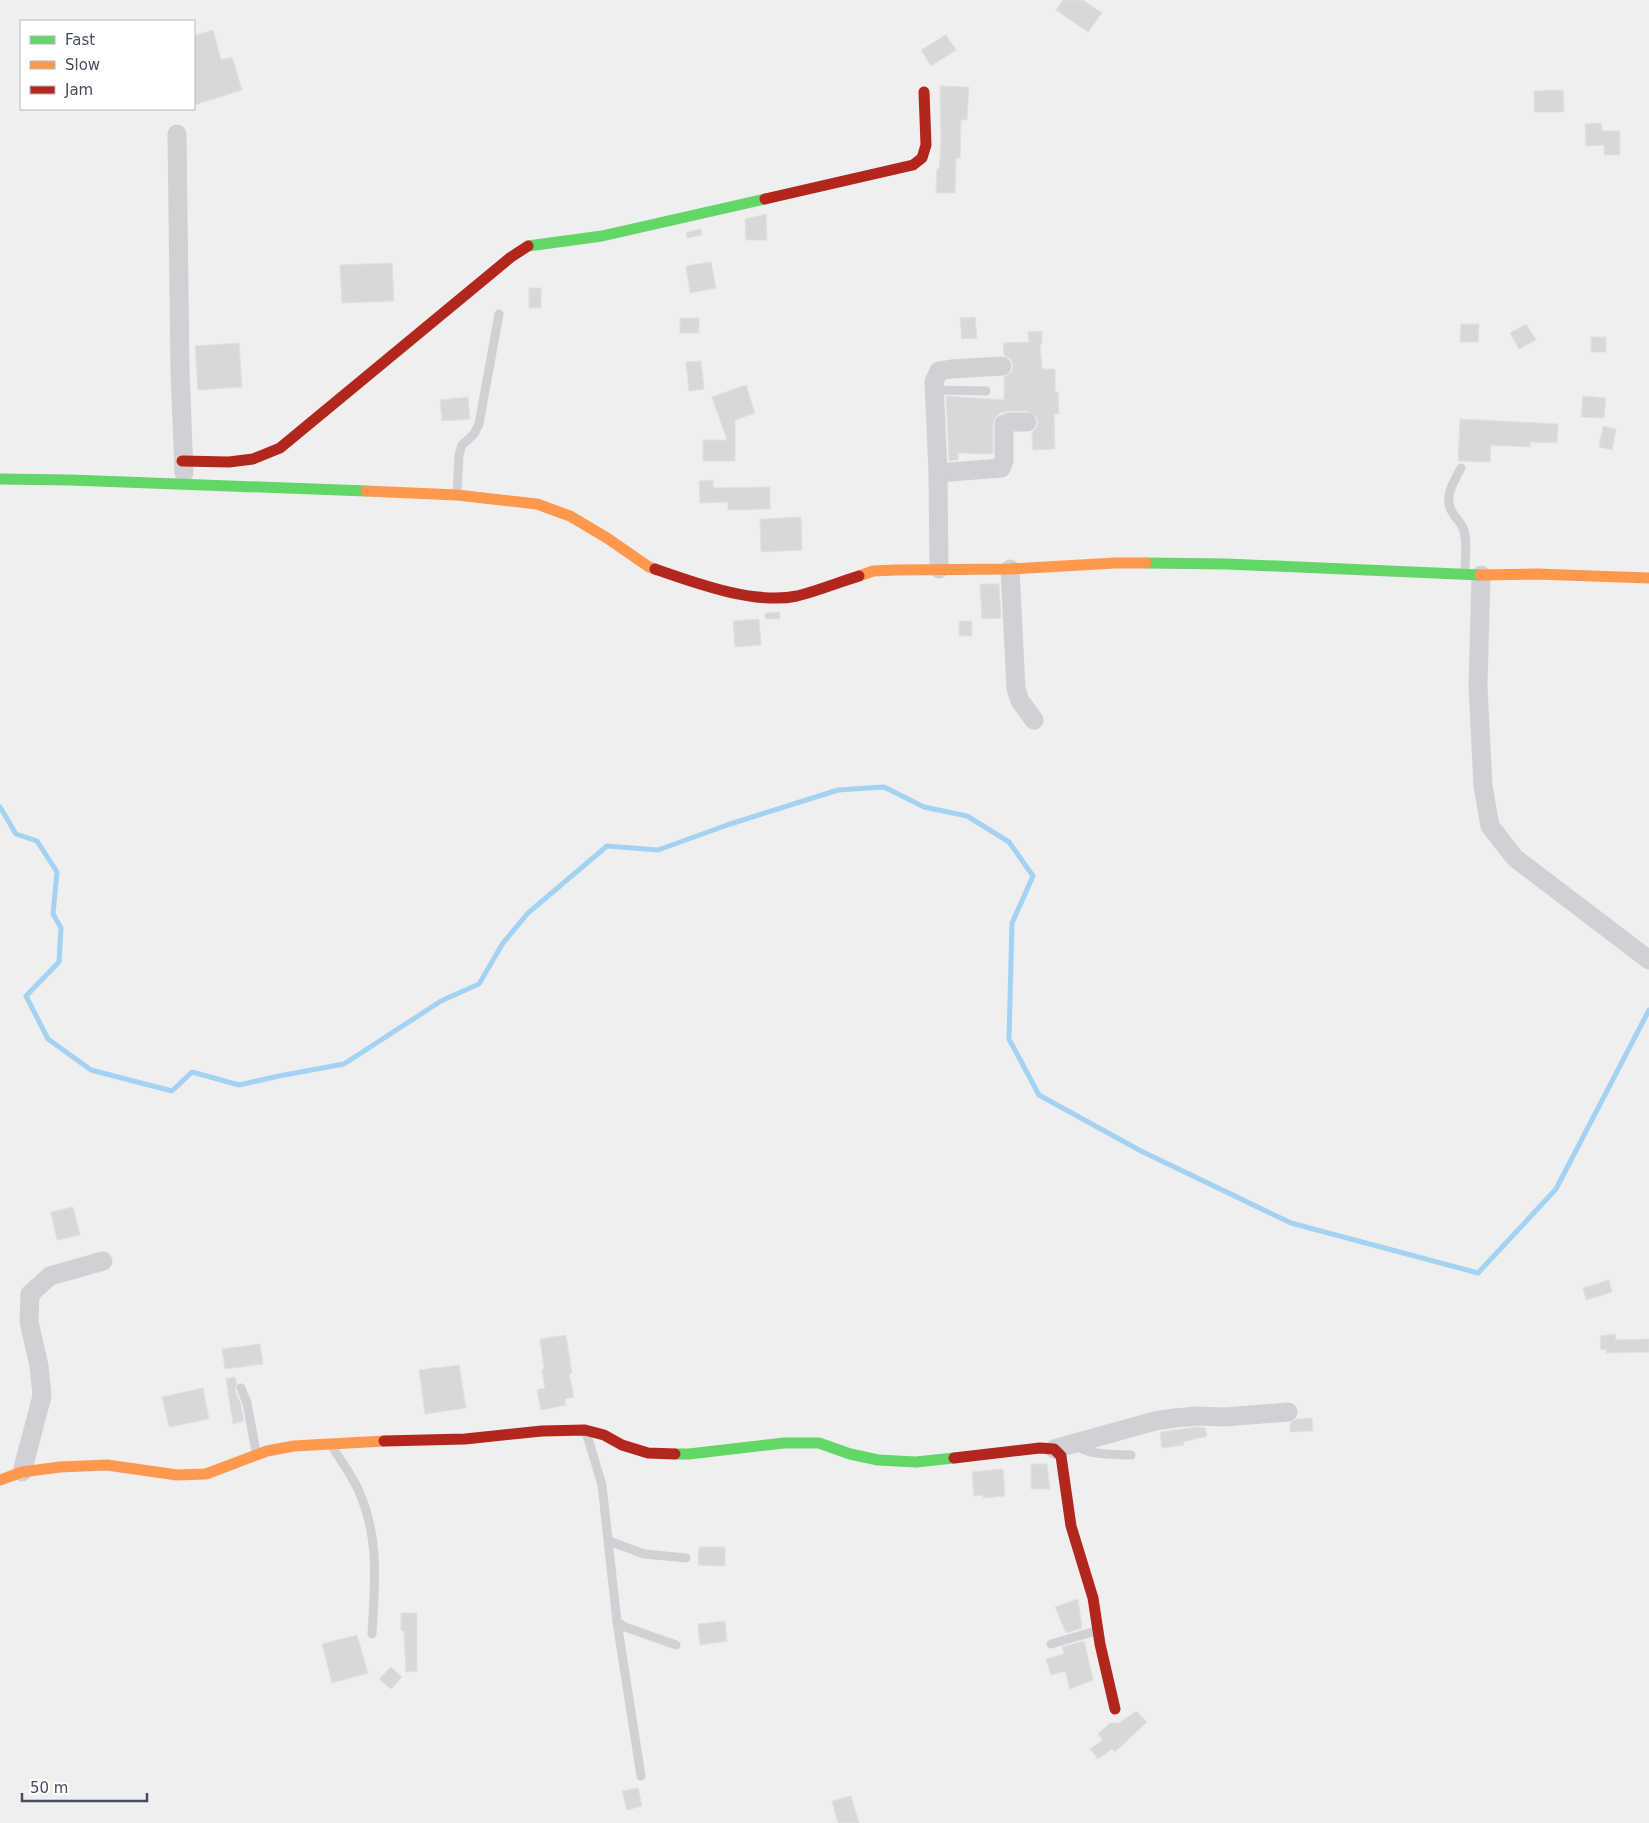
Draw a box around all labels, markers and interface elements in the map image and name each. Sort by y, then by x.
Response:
legend [20,20,195,110]
text: Fast [65,31,95,49]
text: Slow [65,56,100,74]
text: Jam [64,81,93,99]
scale bar [22,1770,148,1802]
text: 50 m [30,1779,68,1797]

